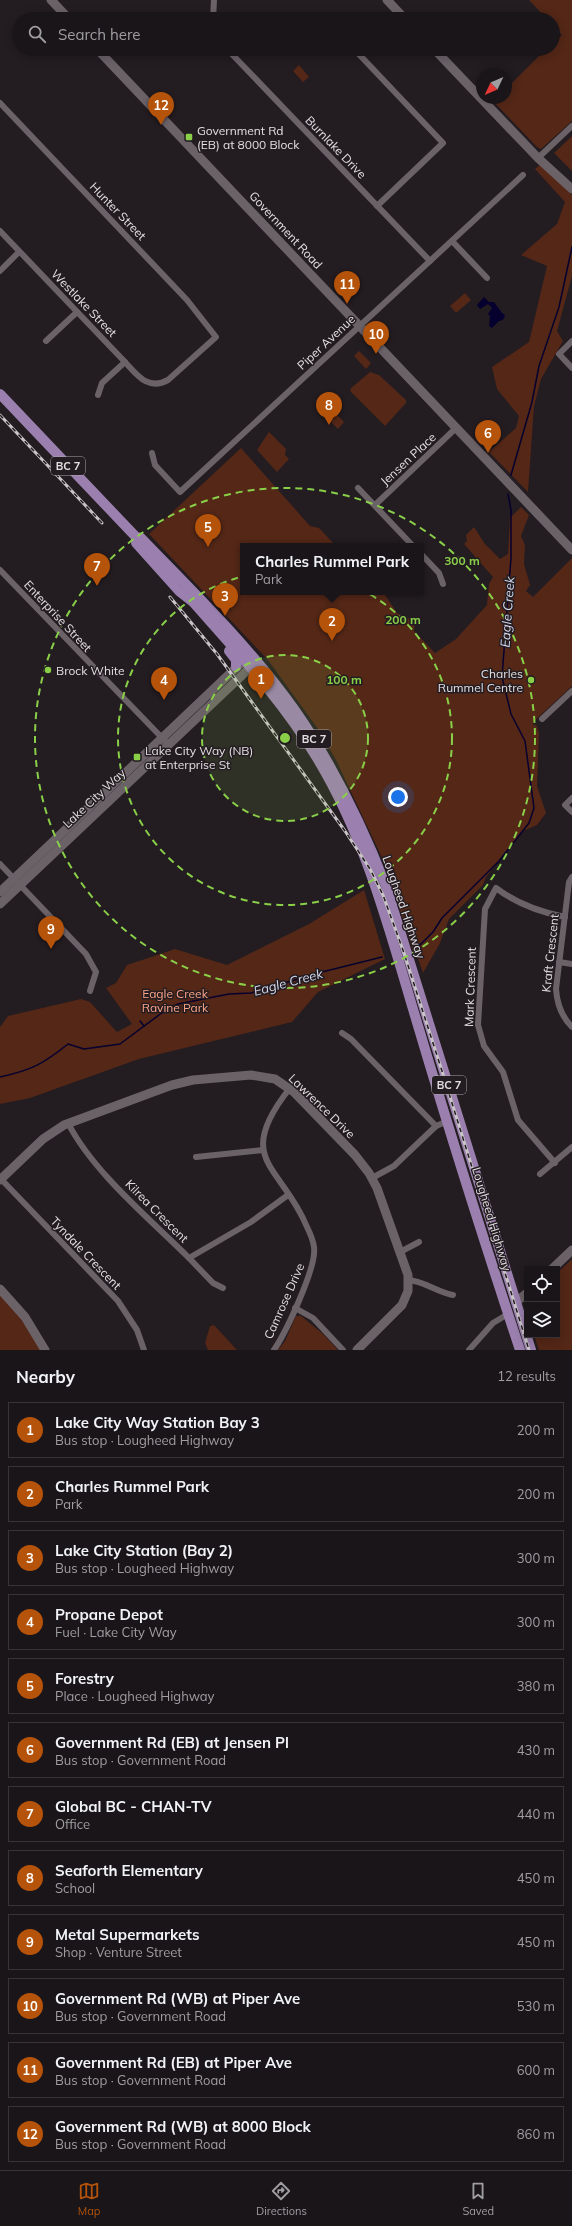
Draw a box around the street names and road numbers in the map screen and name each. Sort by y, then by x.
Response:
street label: Burnlake Drive [302,113,370,181]
street label: Hunter Street [87,179,149,243]
street label: Government Road [246,188,326,272]
street label: Westlake Street [48,266,120,340]
street label: Piper Avenue [294,311,358,373]
street label: Jensen Place [377,430,439,488]
road number: BC 7 [51,457,85,475]
street label: Enterprise Street [21,577,95,655]
road number: BC 7 [297,730,331,748]
street label: Lake City Way [59,765,129,831]
street label: Lougheed Highway [379,854,429,961]
street label: Kraft Crescent [538,913,562,993]
street label: Mark Crescent [461,947,479,1027]
street label: Lawrence Drive [286,1071,358,1141]
road number: BC 7 [432,1076,466,1094]
street label: Lougheed Highway [469,1165,515,1273]
street label: Kilrea Crescent [122,1176,192,1246]
street label: Tyndale Crescent [47,1214,125,1292]
street label: Camrose Drive [261,1261,307,1341]

